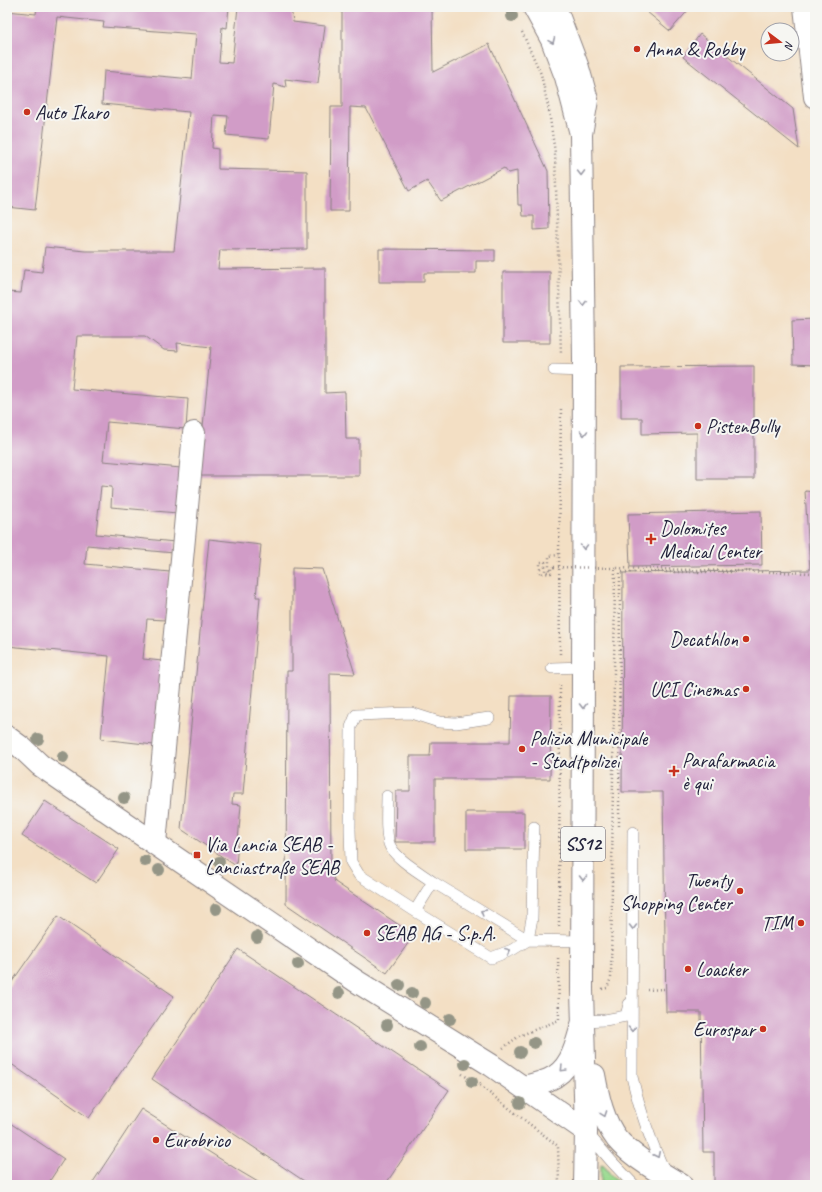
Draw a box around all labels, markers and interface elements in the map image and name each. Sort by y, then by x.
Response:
north arrow [760,22,800,62]
place label: Anna & Robby [645,37,747,62]
one-way arrow [548,38,556,45]
text: N [781,40,797,52]
marker: Anna & Robby [632,44,642,54]
place label: Auto Ikaro [35,100,109,125]
marker: Auto Ikaro [22,107,32,117]
one-way arrow [577,170,585,176]
one-way arrow [579,300,587,306]
place label: PistenBully [706,414,782,439]
marker: PistenBully [693,421,703,431]
one-way arrow [580,430,588,436]
place label: Dolomites Medical Center [660,516,763,564]
marker: Dolomites Medical Center [645,533,657,545]
one-way arrow [580,544,588,550]
place label: Decathlon [669,627,739,652]
marker: Decathlon [741,634,751,644]
place label: UCI Cinemas [650,677,740,702]
marker: UCI Cinemas [741,684,751,694]
one-way arrow [579,703,587,709]
place label: Polizia Municipale - Stadtpolizei [530,726,649,774]
marker: Polizia Municipale - Stadtpolizei [517,744,527,754]
place label: Parafarmacia è qui [682,748,776,796]
marker: Parafarmacia è qui [669,766,679,776]
road number: SS12 [561,827,605,861]
place label: Via Lancia SEAB - Lanciastraße SEAB [205,832,341,880]
marker: Via Lancia SEAB - Lanciastraße SEAB [192,850,202,860]
place label: Twenty Shopping Center [620,868,734,916]
one-way arrow [579,875,587,881]
marker: Twenty Shopping Center [735,886,745,896]
one-way arrow [480,910,487,917]
place label: TIM [761,911,795,936]
marker: TIM [796,918,806,928]
place label: SEAB AG - S.p.A. [375,921,495,946]
one-way arrow [629,924,637,930]
marker: SEAB AG - S.p.A. [362,928,372,938]
one-way arrow [504,948,511,956]
place label: Loacker [696,957,749,982]
marker: Loacker [683,964,693,974]
place label: Eurospar [693,1017,757,1042]
marker: Eurospar [758,1024,768,1034]
one-way arrow [628,1026,636,1032]
one-way arrow [560,1064,567,1072]
one-way arrow [599,1110,608,1117]
place label: Eurobrico [164,1128,231,1153]
marker: Eurobrico [151,1135,161,1145]
one-way arrow [652,1151,660,1158]

